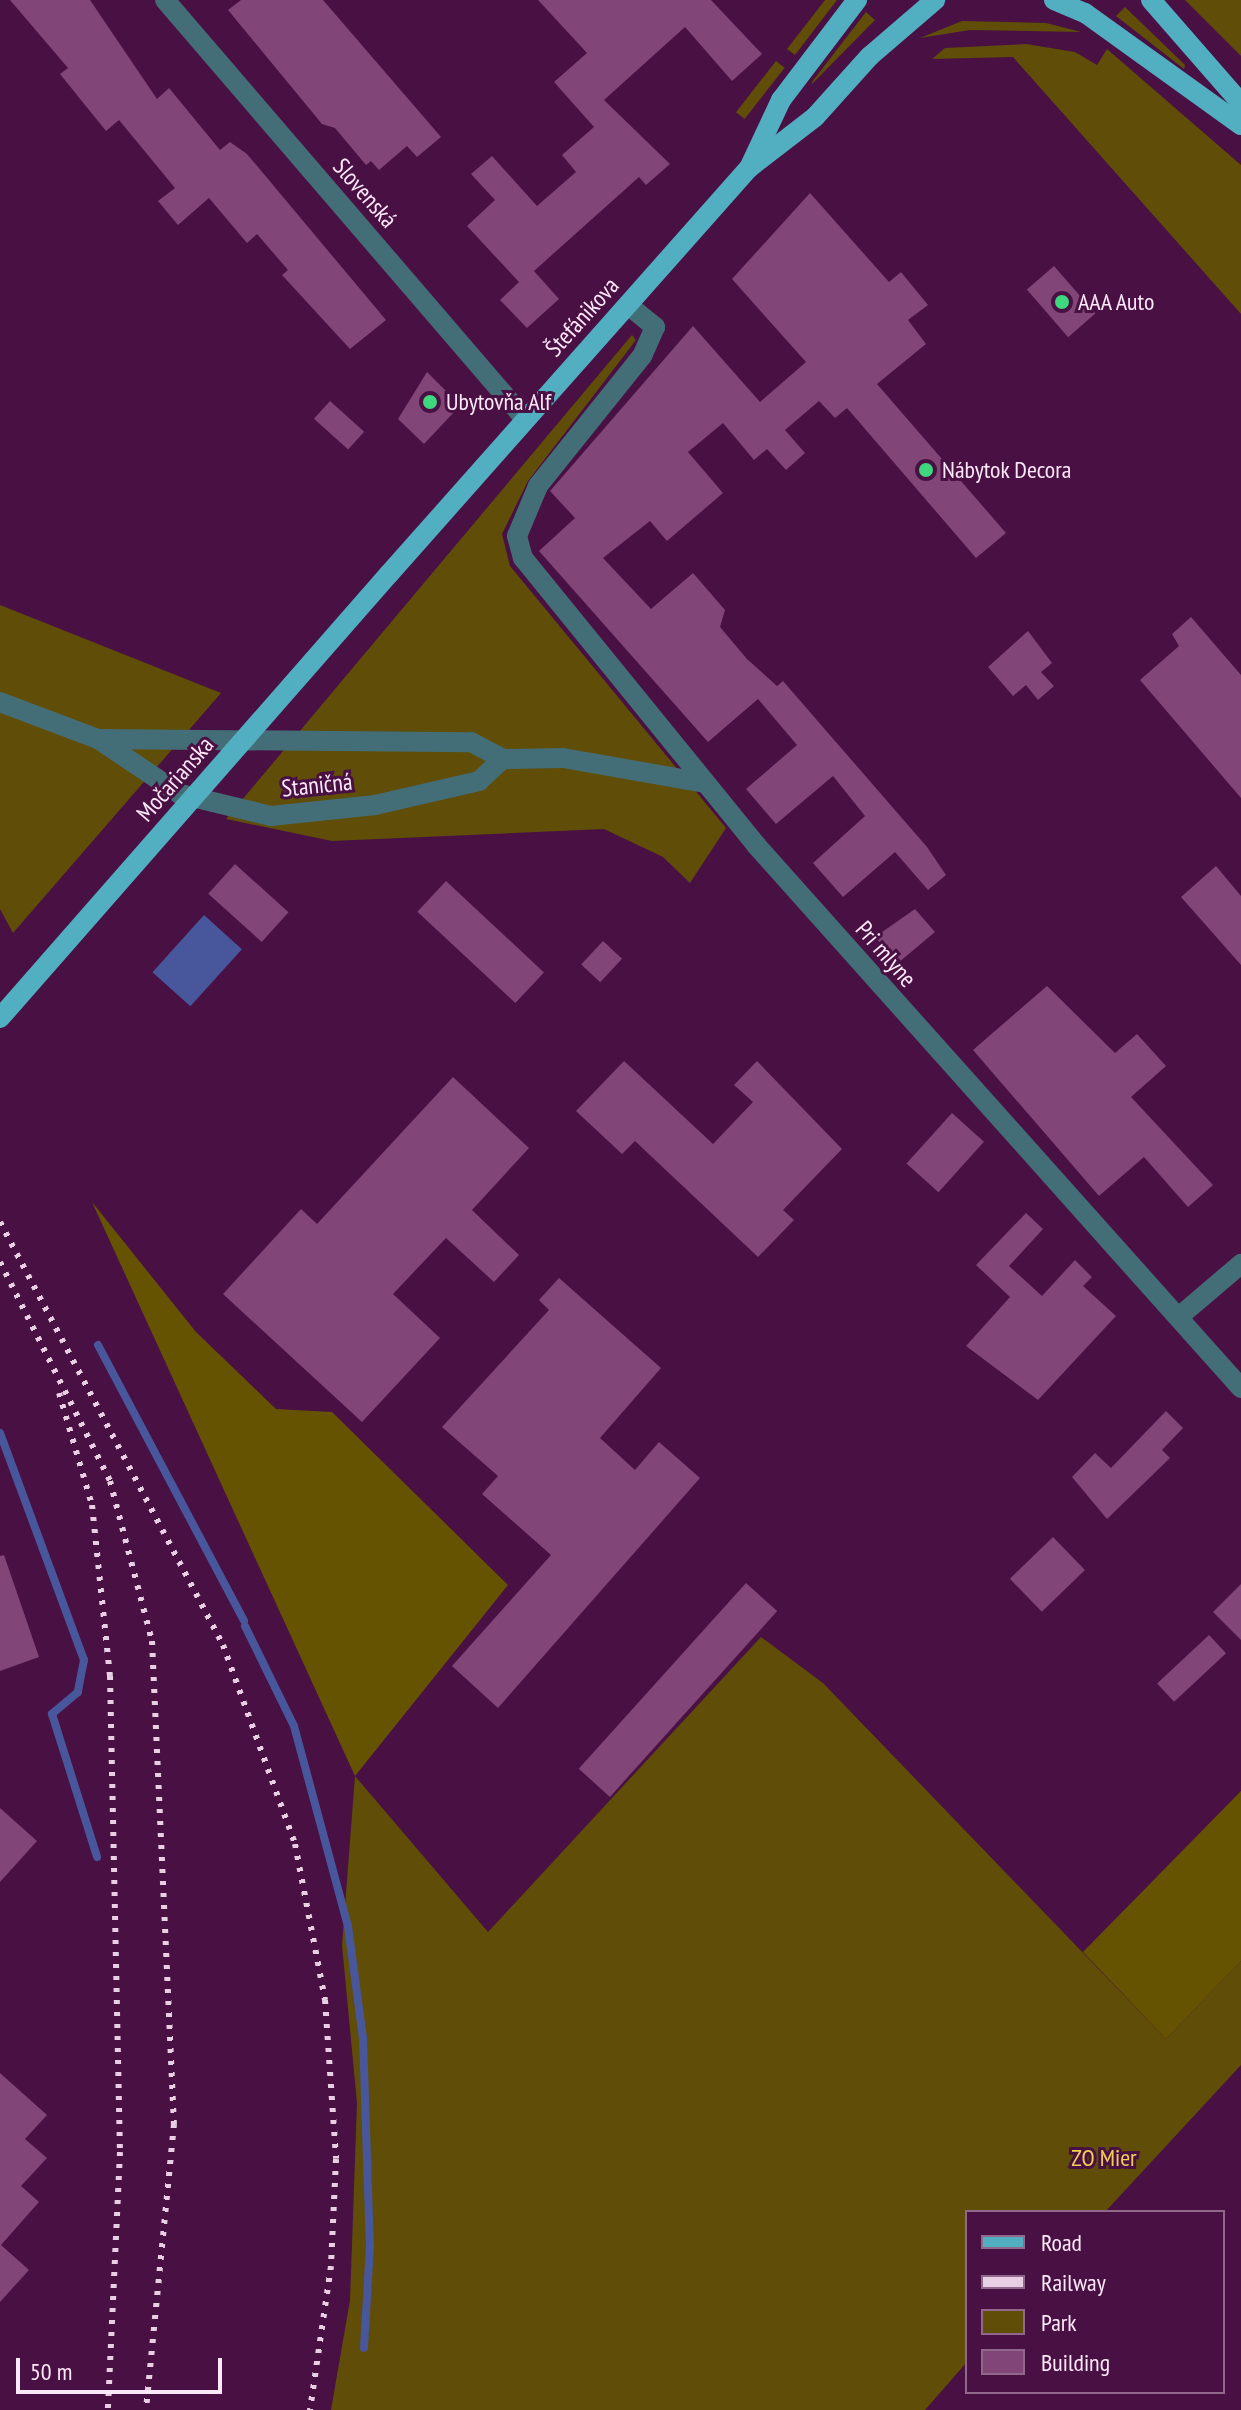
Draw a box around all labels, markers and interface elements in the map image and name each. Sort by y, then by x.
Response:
street label: Slovenská [327,152,403,234]
street label: Štefánikova [539,272,625,362]
place label: AAA Auto [1078,288,1156,316]
marker: AAA Auto [1053,293,1071,311]
place label: Ubytovňa Alf [446,388,552,416]
marker: Ubytovňa Alf [421,393,439,411]
place label: Nábytok Decora [942,456,1072,484]
marker: Nábytok Decora [917,461,935,479]
street label: Močarianska [130,731,220,827]
street label: Staničná [280,767,354,803]
street label: Pri mlyne [850,915,922,993]
park label: ZO Mier [1071,2144,1137,2172]
legend [965,2210,1225,2394]
text: Road [1041,2227,1082,2258]
text: Railway [1041,2267,1106,2298]
text: Park [1041,2307,1077,2338]
scale bar [20,2342,226,2392]
text: Building [1041,2347,1110,2378]
text: 50 m [30,2356,72,2387]

